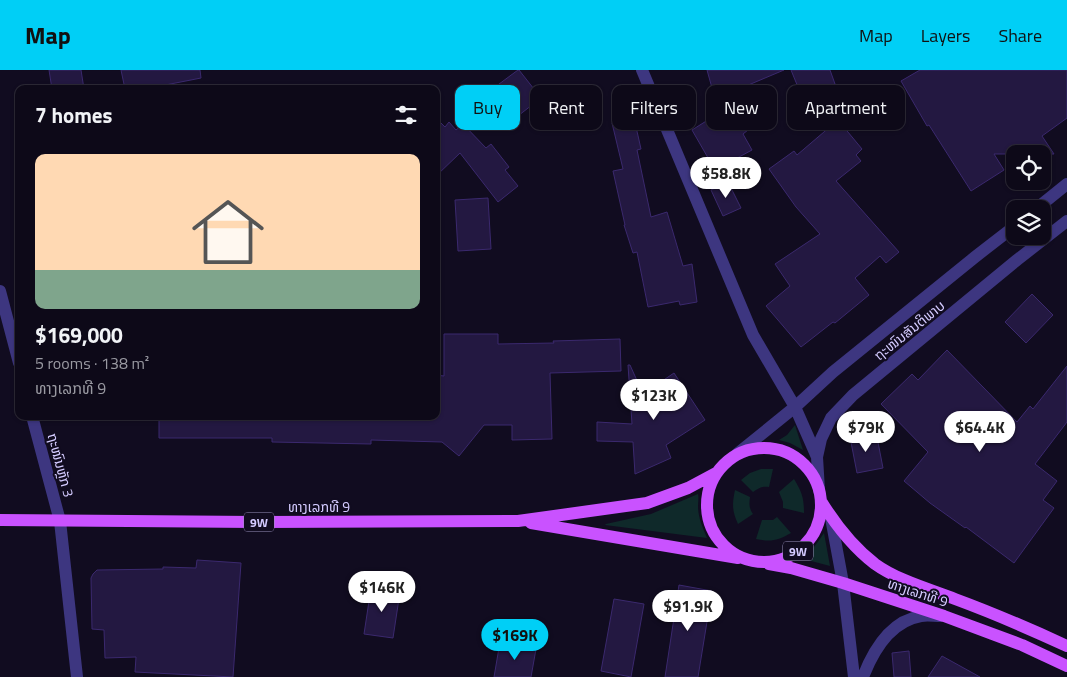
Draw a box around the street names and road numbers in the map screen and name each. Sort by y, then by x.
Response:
street label: ຖະໜົນສັນຕິພາບ [869,295,949,365]
street label: ຖະໜົນຫຼັກ 3 [42,431,80,499]
street label: ທາງເລກທີ 9 [288,496,350,517]
road number: 9W [244,512,274,532]
road number: 9W [783,542,813,561]
street label: ທາງເລກທີ 9 [885,572,951,612]

